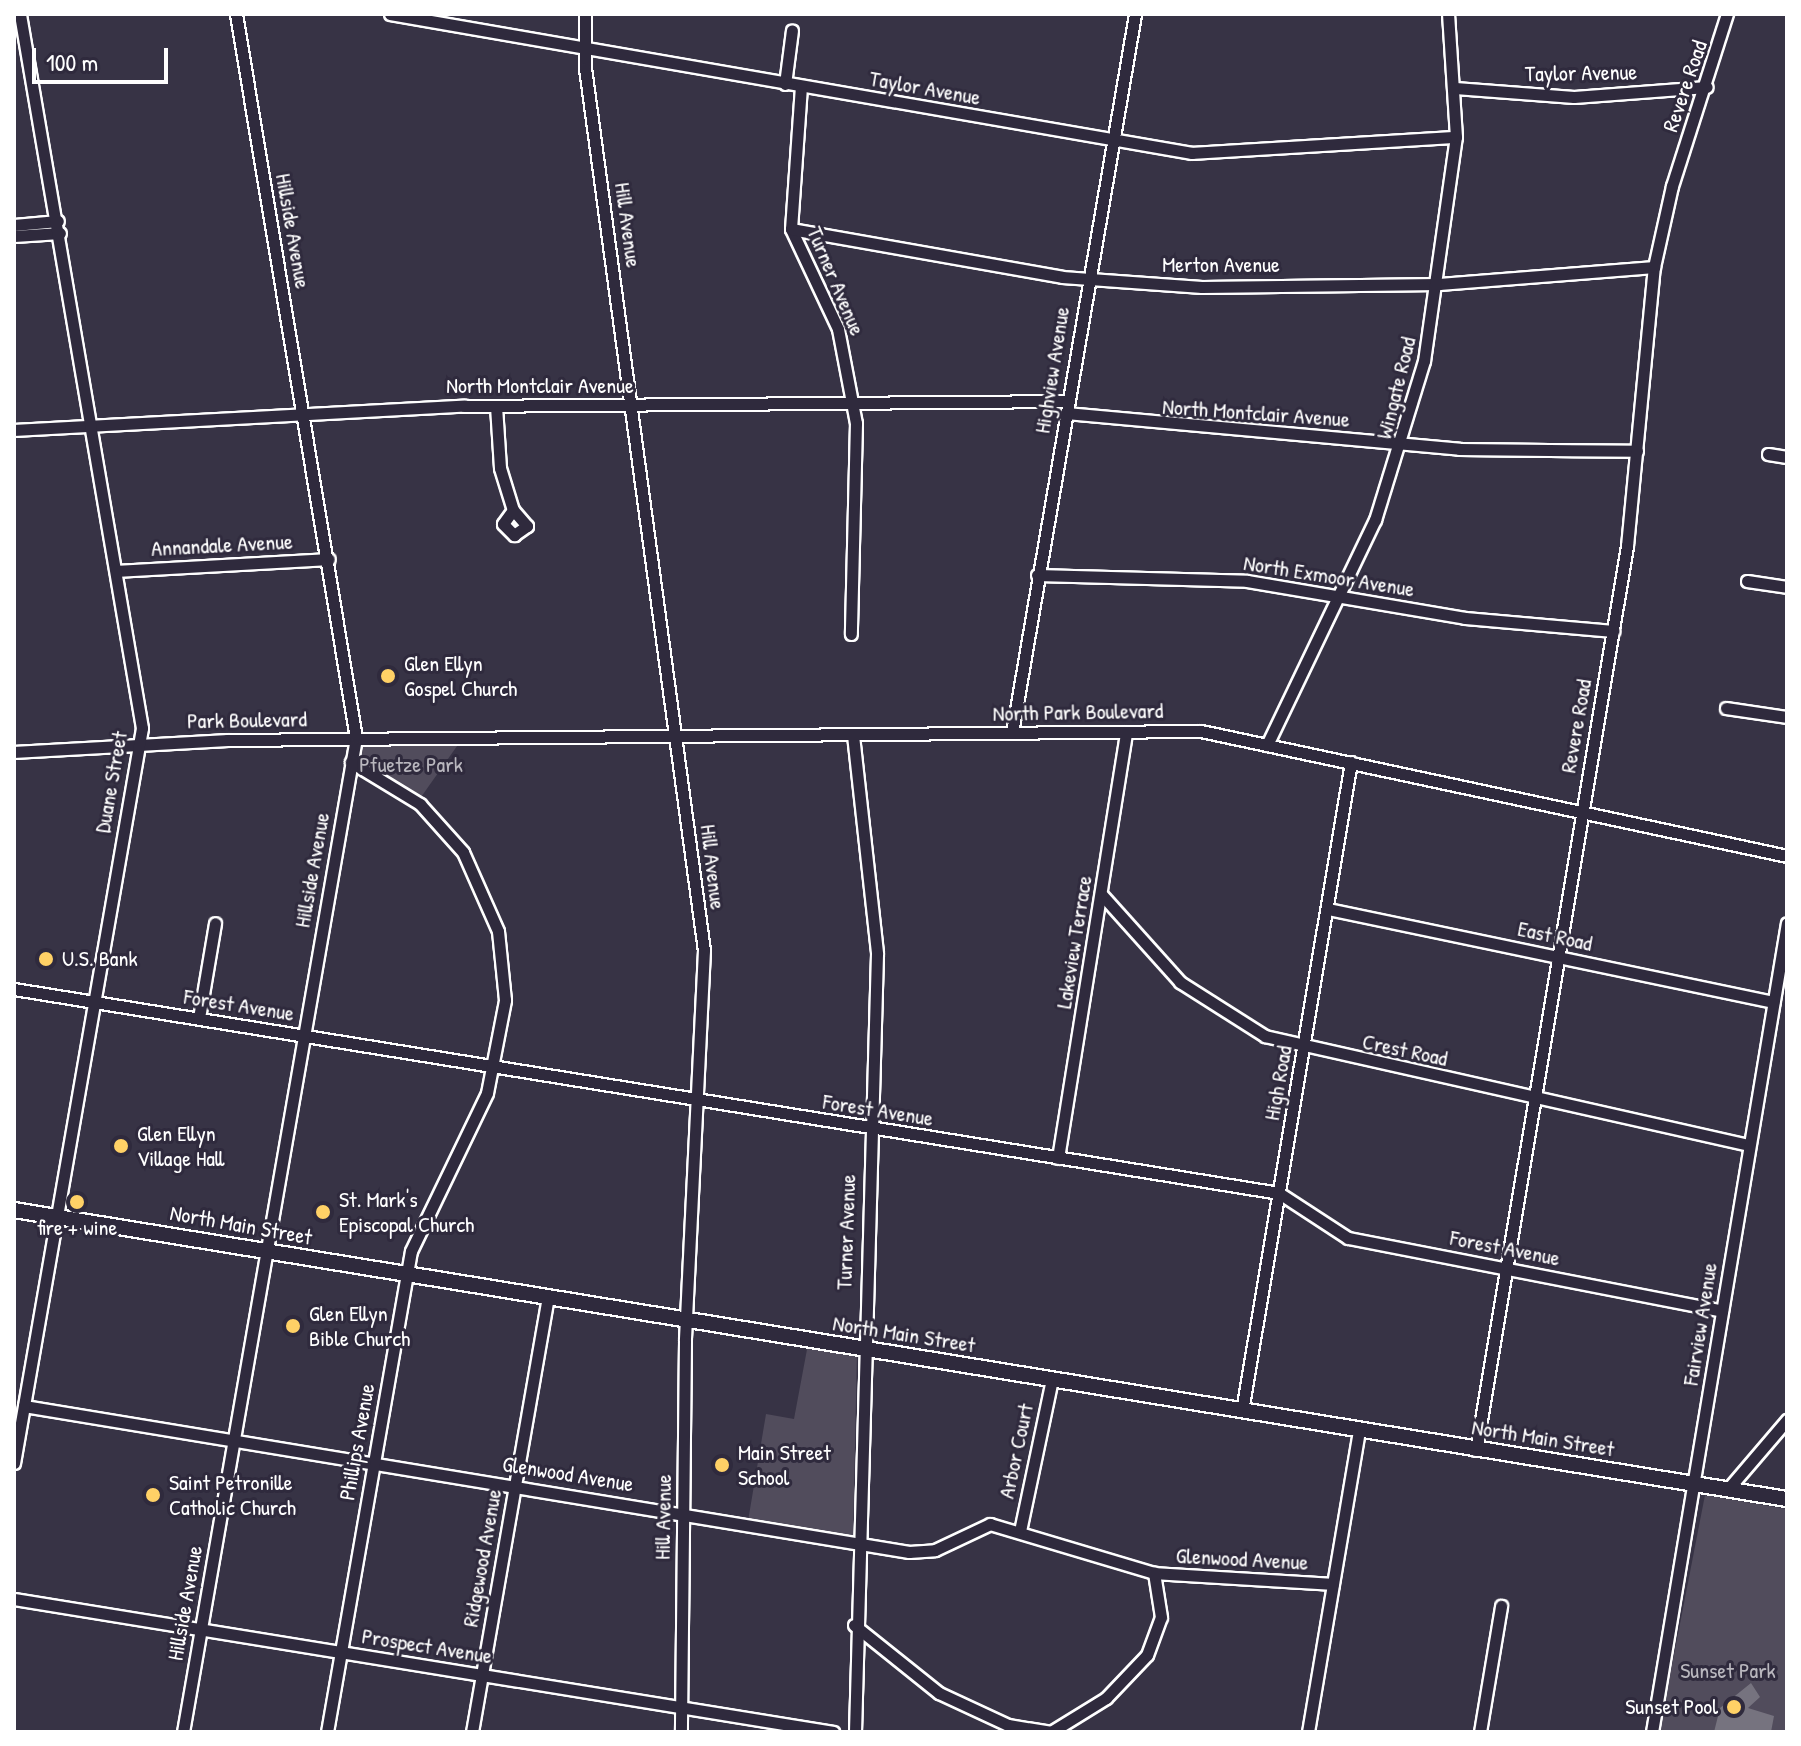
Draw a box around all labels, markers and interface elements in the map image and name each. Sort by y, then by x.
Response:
scale bar [36,32,172,82]
street label: Revere Road [1657,37,1713,135]
text: 100 m [46,46,98,78]
street label: Taylor Avenue [1525,59,1637,87]
street label: Taylor Avenue [867,65,983,111]
street label: Hillside Avenue [270,171,316,291]
street label: Hill Avenue [609,181,647,269]
street label: Turner Avenue [801,223,871,339]
street label: Merton Avenue [1162,252,1280,278]
street label: Highview Avenue [1029,305,1075,435]
street label: Wingate Road [1371,334,1421,442]
street label: North Montclair Avenue [446,373,634,399]
street label: North Montclair Avenue [1161,393,1351,433]
street label: Annandale Avenue [150,528,294,562]
street label: North Exmoor Avenue [1242,549,1416,603]
place label: Glen Ellyn Gospel Church [404,650,517,702]
marker: Glen Ellyn Gospel Church [379,667,397,685]
street label: Revere Road [1555,677,1597,775]
street label: North Park Boulevard [992,697,1164,727]
street label: Park Boulevard [187,706,307,734]
street label: Duane Street [89,729,133,835]
park label: Pfuetze Park [359,752,463,778]
street label: Hillside Avenue [289,810,335,930]
street label: Hill Avenue [695,823,731,911]
street label: Lakeview Terrace [1050,874,1098,1010]
street label: East Road [1515,915,1595,957]
place label: U.S. Bank [62,946,138,972]
marker: U.S. Bank [37,950,55,968]
street label: Forest Avenue [182,983,296,1027]
street label: Crest Road [1360,1028,1450,1072]
street label: High Road [1258,1044,1298,1122]
street label: Forest Avenue [821,1088,935,1132]
place label: Glen Ellyn Village Hall [137,1120,224,1172]
marker: Glen Ellyn Village Hall [112,1137,130,1155]
street label: Turner Avenue [831,1174,861,1290]
place label: St. Mark's Episcopal Church [339,1186,474,1238]
marker: fire + wine [68,1193,86,1211]
street label: North Main Street [168,1200,314,1250]
marker: St. Mark's Episcopal Church [314,1203,332,1221]
place label: fire + wine [37,1215,117,1241]
street label: Forest Avenue [1448,1224,1562,1272]
street label: Fairview Avenue [1677,1261,1723,1387]
place label: Glen Ellyn Bible Church [309,1300,410,1352]
street label: North Main Street [831,1310,977,1358]
marker: Glen Ellyn Bible Church [284,1317,302,1335]
street label: Phillips Avenue [334,1382,380,1502]
street label: Arbor Court [993,1401,1039,1501]
street label: North Main Street [1470,1414,1616,1462]
place label: Main Street School [738,1439,831,1490]
street label: Glenwood Avenue [501,1451,635,1497]
marker: Main Street School [713,1456,731,1474]
place label: Saint Petronille Catholic Church [169,1469,296,1520]
street label: Hill Avenue [649,1474,677,1560]
marker: Saint Petronille Catholic Church [144,1486,162,1504]
street label: Ridgewood Avenue [457,1487,507,1629]
street label: Glenwood Avenue [1175,1542,1309,1576]
street label: Hillside Avenue [162,1543,208,1663]
street label: Prospect Avenue [360,1623,494,1669]
park label: Sunset Park [1680,1658,1776,1684]
place label: Sunset Pool [1625,1694,1718,1720]
marker: Sunset Pool [1725,1698,1743,1716]

